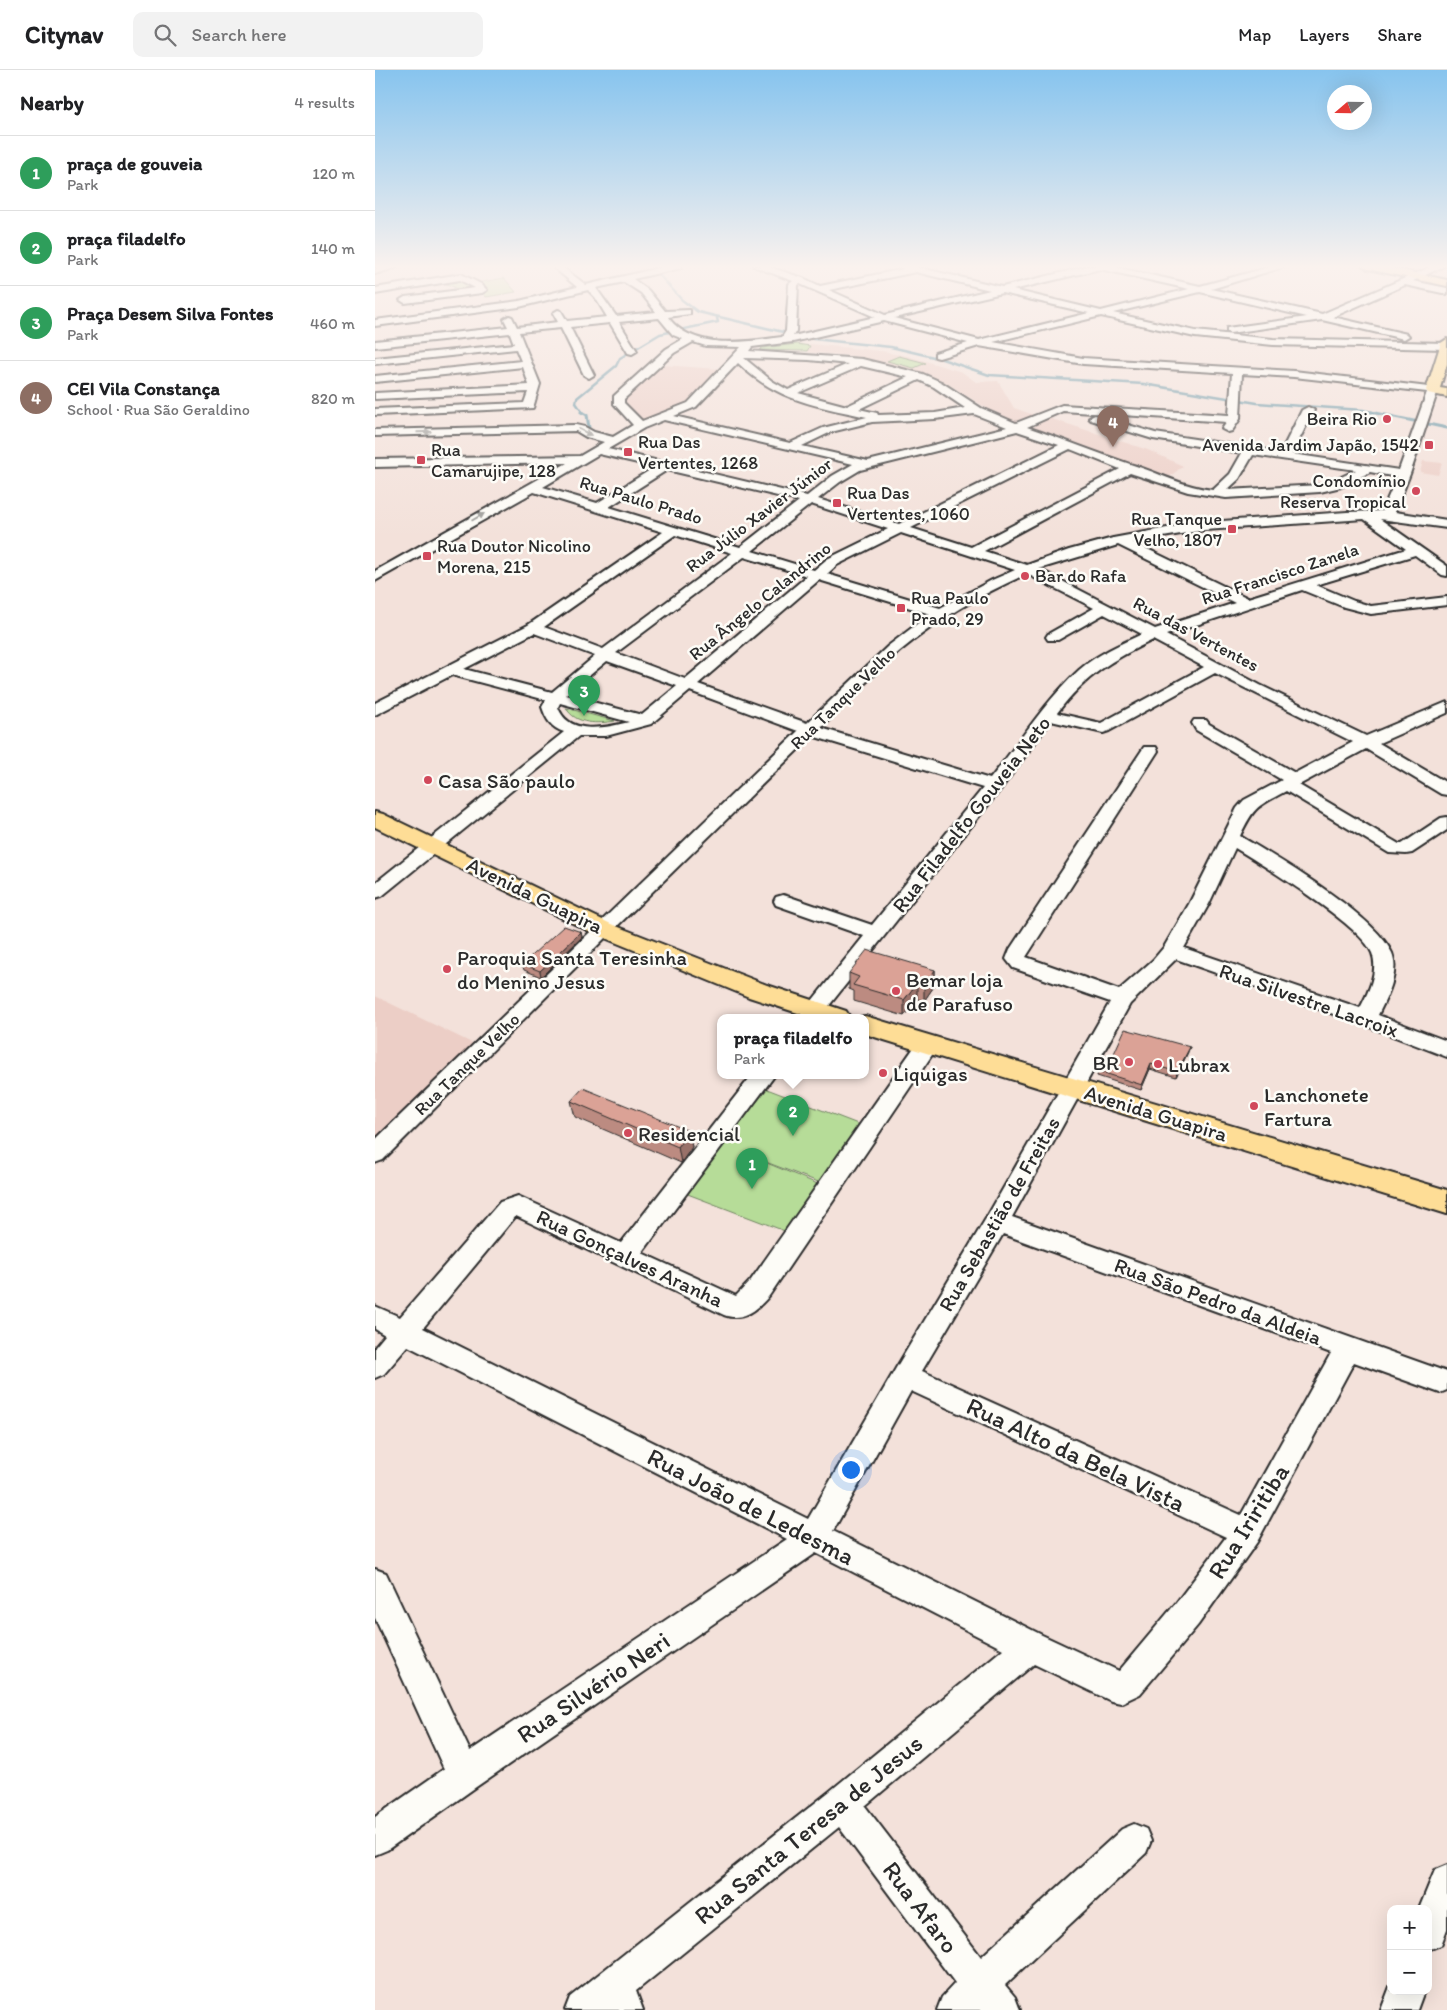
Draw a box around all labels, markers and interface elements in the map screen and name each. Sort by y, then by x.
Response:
search box [133,12,483,57]
text: Citynav [25,20,103,49]
icon: search [151,21,179,49]
text: Search here [191,23,287,46]
text: Map [1238,24,1271,46]
text: Layers [1299,24,1349,46]
text: Share [1377,24,1422,46]
north arrow [1327,85,1372,130]
text: Nearby [20,90,84,115]
text: 4 results [294,93,355,112]
text: praça de gouveia [67,152,202,175]
text: 1 [32,164,40,183]
text: 120 m [312,164,355,183]
text: Park [67,175,98,194]
text: praça filadelfo [67,227,186,250]
text: 2 [32,239,40,258]
text: 140 m [311,239,355,258]
text: Park [67,250,98,269]
text: Praça Desem Silva Fontes [67,302,274,325]
text: 3 [32,314,40,333]
text: 460 m [310,314,355,333]
text: Park [67,325,98,344]
text: CEI Vila Constança [67,377,220,400]
text: 4 [31,389,41,408]
text: 820 m [311,389,355,408]
text: School · Rua São Geraldino [67,400,250,419]
pin: 4 [1097,406,1129,447]
place label: Beira Rio [1307,408,1377,430]
marker: Beira Rio [1381,413,1393,425]
one-way arrow [416,428,432,436]
one-way arrow [577,428,592,436]
place label: Rua Das Vertentes, 1268 [638,431,758,474]
place label: Avenida Jardim Japão, 1542 [1202,434,1420,456]
place label: Rua Camarujipe, 128 [431,439,556,482]
marker: Avenida Jardim Japão, 1542 [1423,439,1435,451]
marker: Rua Das Vertentes, 1268 [622,446,634,458]
street label: Rua Júlio Xavier Júnior [682,453,837,577]
marker: Rua Camarujipe, 128 [415,454,427,466]
place label: Condomínio Reserva Tropical [1280,470,1406,513]
street label: Rua Paulo Prado [577,471,705,529]
place label: Rua Das Vertentes, 1060 [847,482,970,525]
marker: Condomínio Reserva Tropical [1410,485,1422,497]
marker: Rua Das Vertentes, 1060 [831,497,843,509]
place label: Rua Tanque Velho, 1807 [1131,508,1222,551]
one-way arrow [471,513,484,522]
marker: Rua Tanque Velho, 1807 [1226,523,1238,535]
place label: Rua Doutor Nicolino Morena, 215 [437,535,591,578]
street label: Rua Ângelo Calandrino [685,537,835,665]
street label: Rua Francisco Zanela [1199,538,1361,610]
marker: Rua Doutor Nicolino Morena, 215 [421,550,433,562]
place label: Bar do Rafa [1035,565,1127,587]
marker: Bar do Rafa [1019,570,1031,582]
place label: Rua Paulo Prado, 29 [911,587,989,630]
street label: Rua das Vertentes [1129,592,1263,676]
marker: Rua Paulo Prado, 29 [895,602,907,614]
street label: Rua Tanque Velho [786,642,900,754]
pin: 3 [568,675,600,716]
street label: Rua Filadelfo Gouveia Neto [886,711,1056,917]
place label: Casa São paulo [438,768,575,793]
marker: Casa São paulo [422,774,434,786]
street label: Avenida Guapira [463,851,607,939]
place label: Paroquia Santa Teresinha do Menino Jesus [457,945,687,994]
street label: Rua Silvestre Lacroix [1216,958,1402,1042]
marker: Paroquia Santa Teresinha do Menino Jesus [441,963,453,975]
place label: Bemar loja de Parafuso [906,967,1013,1016]
marker: Bemar loja de Parafuso [890,985,902,997]
street label: Rua Tanque Velho [410,1008,524,1120]
popup [717,1014,869,1079]
text: praça filadelfo [734,1026,852,1049]
text: Park [734,1049,765,1068]
place label: BR [1092,1050,1119,1075]
place label: Lubrax [1168,1052,1230,1077]
marker: BR [1123,1056,1135,1068]
marker: Lubrax [1152,1058,1164,1070]
place label: Liquigas [893,1061,968,1086]
marker: Liquigas [877,1067,889,1079]
street label: Avenida Guapira [1081,1079,1231,1147]
place label: Lanchonete Fartura [1264,1082,1369,1131]
pin: 2 [777,1095,809,1136]
marker: Lanchonete Fartura [1248,1100,1260,1112]
street label: Rua Sebastião de Freitas [933,1112,1065,1316]
place label: Residencial [638,1121,740,1146]
marker: Residencial [622,1127,634,1139]
pin: 1 [736,1148,768,1189]
street label: Rua Gonçalves Aranha [533,1204,727,1312]
street label: Rua São Pedro da Aldeia [1111,1252,1325,1350]
street label: Rua Alto da Bela Vista [962,1390,1190,1518]
street label: Rua João de Ledesma [642,1441,860,1571]
your location [838,1457,864,1483]
street label: Rua Iriritiba [1201,1458,1295,1584]
street label: Rua Silvério Neri [511,1625,675,1749]
street label: Rua Santa Teresa de Jesus [688,1728,928,1930]
street label: Rua Afaro [877,1855,965,1959]
map controls [1387,1905,1432,1995]
button: + [1387,1905,1432,1950]
button: − [1387,1950,1432,1995]

